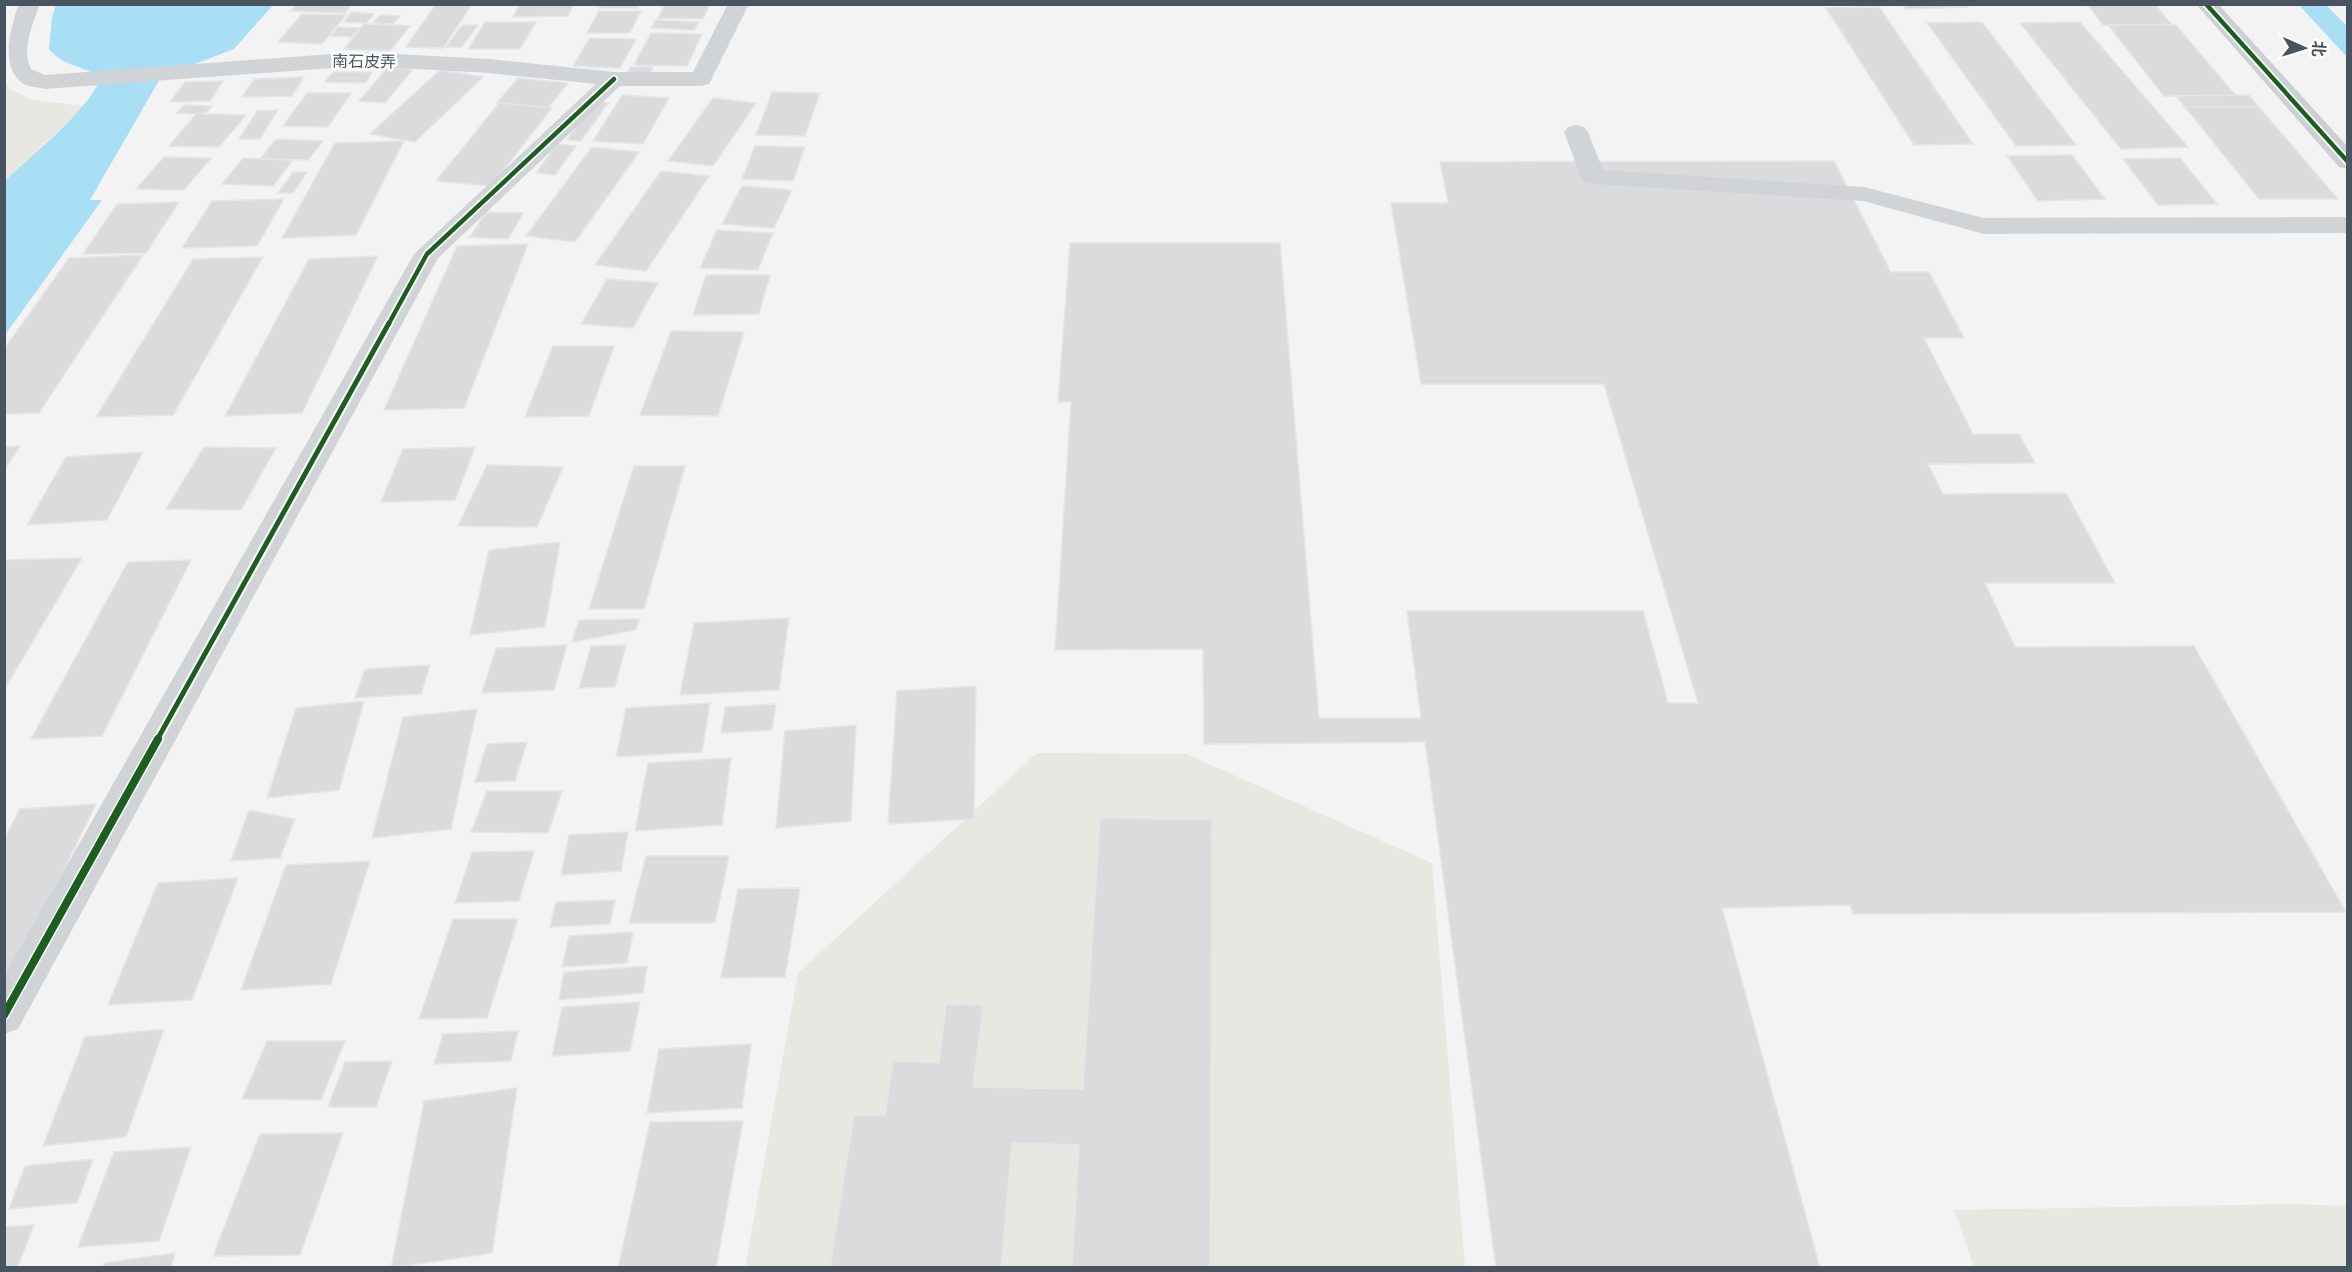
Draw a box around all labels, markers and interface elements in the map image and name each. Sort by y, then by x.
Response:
north arrow [2274,18,2334,78]
text: 北 [2310,40,2329,57]
street label: 南石皮弄 [332,50,396,71]

